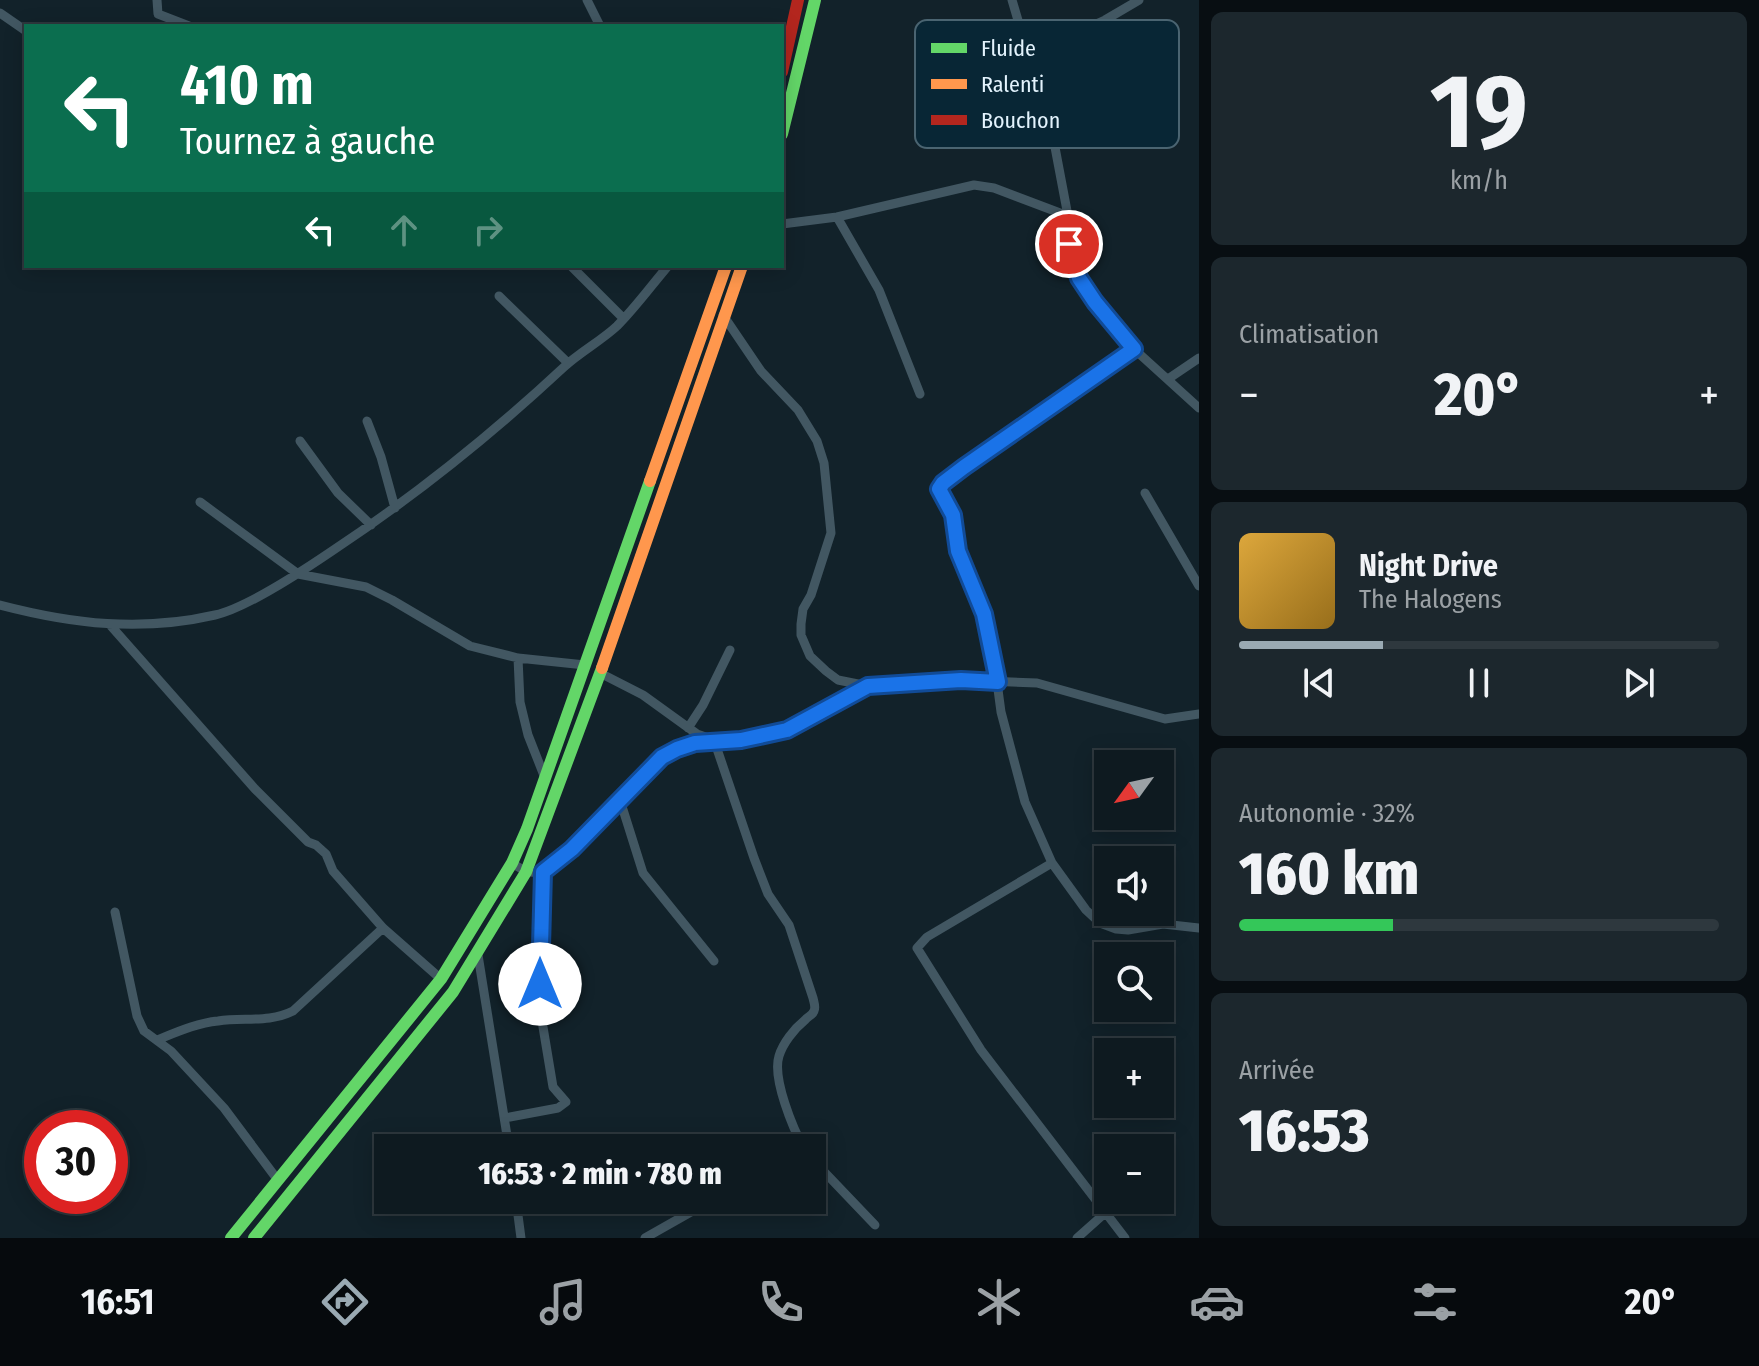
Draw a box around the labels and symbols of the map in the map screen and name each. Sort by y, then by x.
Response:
legend [915,20,1179,148]
text: Fluide [981,35,1036,62]
text: Ralenti [981,71,1044,98]
text: Bouchon [981,107,1060,134]
pin [1035,210,1103,278]
north arrow [1094,750,1174,830]
position arrow [498,942,582,1026]
speed limit sign: 30 [24,1110,128,1214]

